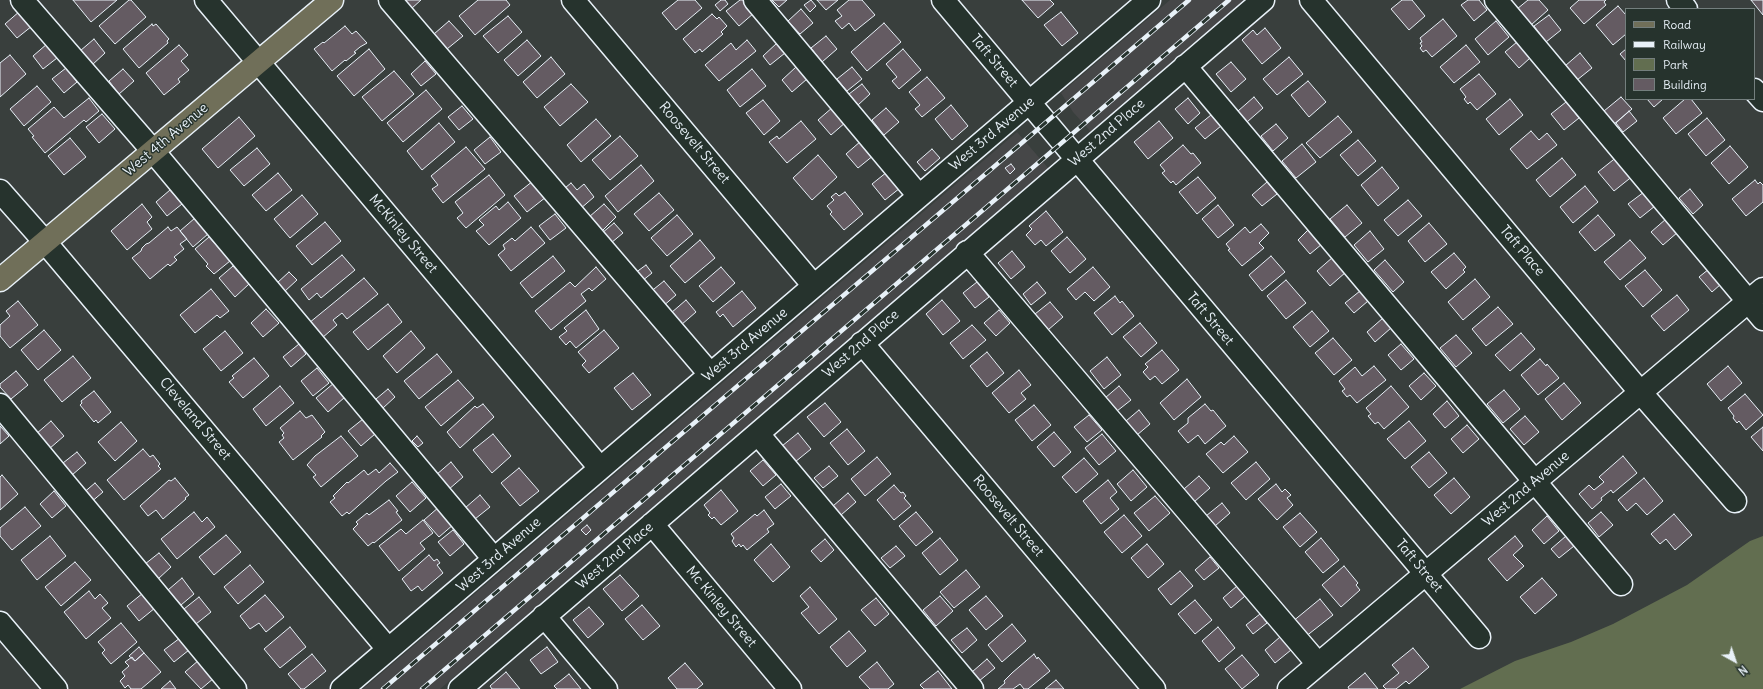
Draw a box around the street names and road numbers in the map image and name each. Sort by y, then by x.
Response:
street label: Taft Street [967,31,1021,91]
street label: West 3rd Avenue [946,93,1038,175]
street label: West 2nd Place [1065,95,1149,171]
street label: Roosevelt Street [655,99,733,187]
street label: West 4th Avenue [120,100,212,180]
street label: McKinley Street [365,191,441,277]
street label: Taft Place [1496,222,1548,280]
street label: Taft Street [1183,289,1237,349]
street label: West 3rd Avenue [699,304,791,386]
street label: West 2nd Place [819,306,903,382]
street label: Cleveland Street [156,374,234,464]
street label: West 2nd Avenue [1479,448,1573,530]
street label: Roosevelt Street [969,472,1047,560]
street label: West 3rd Avenue [453,514,545,596]
street label: West 2nd Place [573,519,657,593]
street label: Taft Street [1392,536,1446,596]
street label: Mc Kinley Street [682,563,760,651]

